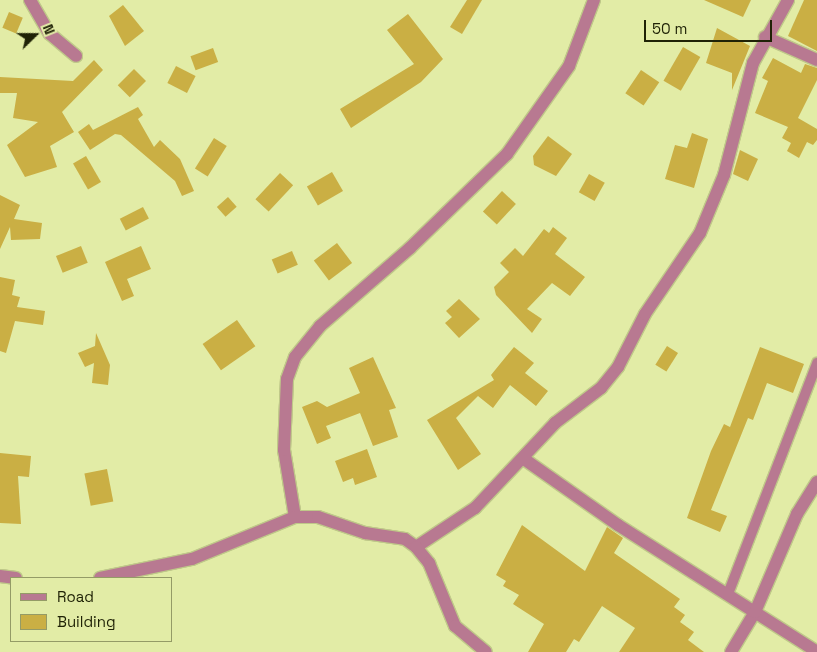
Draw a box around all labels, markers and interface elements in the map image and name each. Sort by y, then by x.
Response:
north arrow [10,10,60,60]
scale bar [647,10,774,42]
text: 50 m [652,19,687,38]
text: N [39,22,59,37]
legend [10,577,172,642]
text: Road [57,587,94,606]
text: Building [57,612,116,631]

